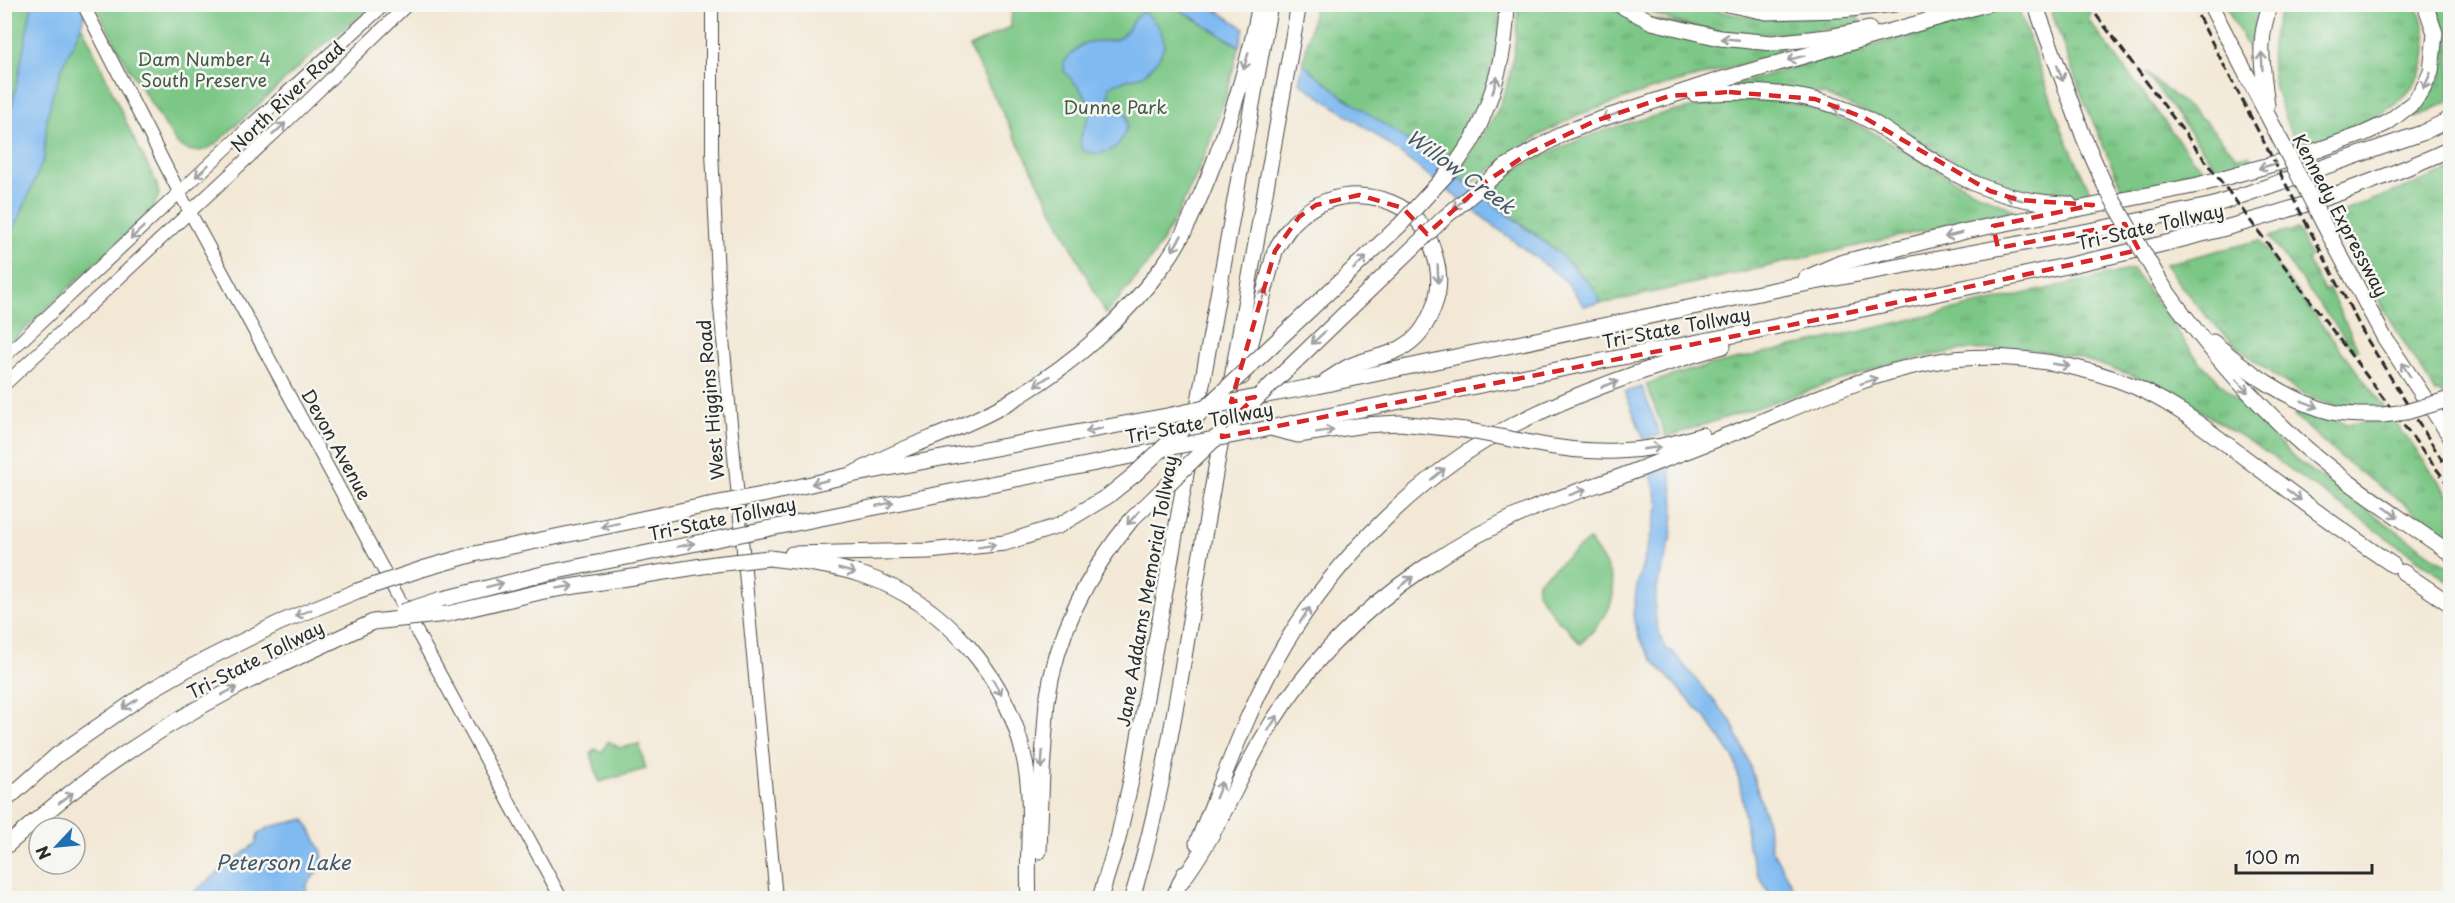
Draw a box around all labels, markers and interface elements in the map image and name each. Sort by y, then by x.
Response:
one-way arrow [1721,33,1741,44]
street label: North River Road [224,35,350,157]
park label: Dam Number 4 South Preserve [137,45,271,93]
one-way arrow [2256,51,2267,71]
one-way arrow [1240,52,1252,71]
one-way arrow [1787,53,1806,65]
one-way arrow [2055,63,2066,82]
one-way arrow [2420,72,2431,90]
one-way arrow [1491,76,1502,95]
park label: Dunne Park [1063,93,1167,120]
one-way arrow [1832,103,1851,114]
one-way arrow [1601,111,1620,122]
water label: Willow Creek [1400,121,1522,221]
one-way arrow [271,122,286,137]
street label: Kennedy Expressway [2287,129,2395,301]
one-way arrow [2258,161,2277,172]
one-way arrow [195,164,210,178]
one-way arrow [2005,191,2024,203]
street label: Tri-State Tollway [2074,196,2226,256]
one-way arrow [1452,197,1468,210]
one-way arrow [129,226,144,240]
one-way arrow [1944,229,1963,241]
one-way arrow [1171,234,1183,251]
one-way arrow [1352,256,1367,270]
one-way arrow [1433,264,1444,283]
one-way arrow [1258,288,1269,307]
street label: Tri-State Tollway [1600,299,1752,355]
street label: West Higgins Road [690,319,730,481]
one-way arrow [1311,331,1326,345]
one-way arrow [2050,359,2070,370]
one-way arrow [2399,362,2411,379]
one-way arrow [1859,374,1878,385]
one-way arrow [1034,375,1050,387]
one-way arrow [1600,378,1619,389]
one-way arrow [2235,379,2250,394]
street label: Devon Avenue [295,384,379,505]
street label: Tri-State Tollway [1123,394,1275,450]
one-way arrow [2300,399,2319,410]
one-way arrow [1085,425,1104,436]
one-way arrow [1315,425,1334,436]
one-way arrow [1641,443,1661,454]
street label: Jane Addams Memorial Tollway [1109,453,1183,729]
one-way arrow [1430,467,1446,480]
one-way arrow [811,477,830,489]
one-way arrow [1568,485,1586,496]
street label: Tri-State Tollway [646,489,798,547]
one-way arrow [2285,489,2301,501]
one-way arrow [874,498,894,509]
one-way arrow [2382,506,2399,518]
one-way arrow [1126,510,1140,525]
one-way arrow [600,519,619,531]
one-way arrow [676,539,696,550]
one-way arrow [977,540,997,551]
one-way arrow [837,566,856,577]
one-way arrow [1397,576,1413,588]
one-way arrow [486,578,505,590]
one-way arrow [555,582,574,593]
one-way arrow [1299,607,1311,624]
one-way arrow [294,608,312,619]
street label: Tri-State Tollway [182,613,328,705]
one-way arrow [992,678,1003,696]
one-way arrow [220,685,238,696]
one-way arrow [123,698,139,710]
one-way arrow [1267,715,1279,732]
one-way arrow [1037,749,1048,769]
one-way arrow [1214,781,1225,799]
one-way arrow [58,791,74,804]
north arrow [27,816,87,876]
scale bar [2236,837,2372,875]
text: N [29,842,56,864]
text: 100 m [2245,843,2300,870]
water label: Peterson Lake [216,847,352,877]

